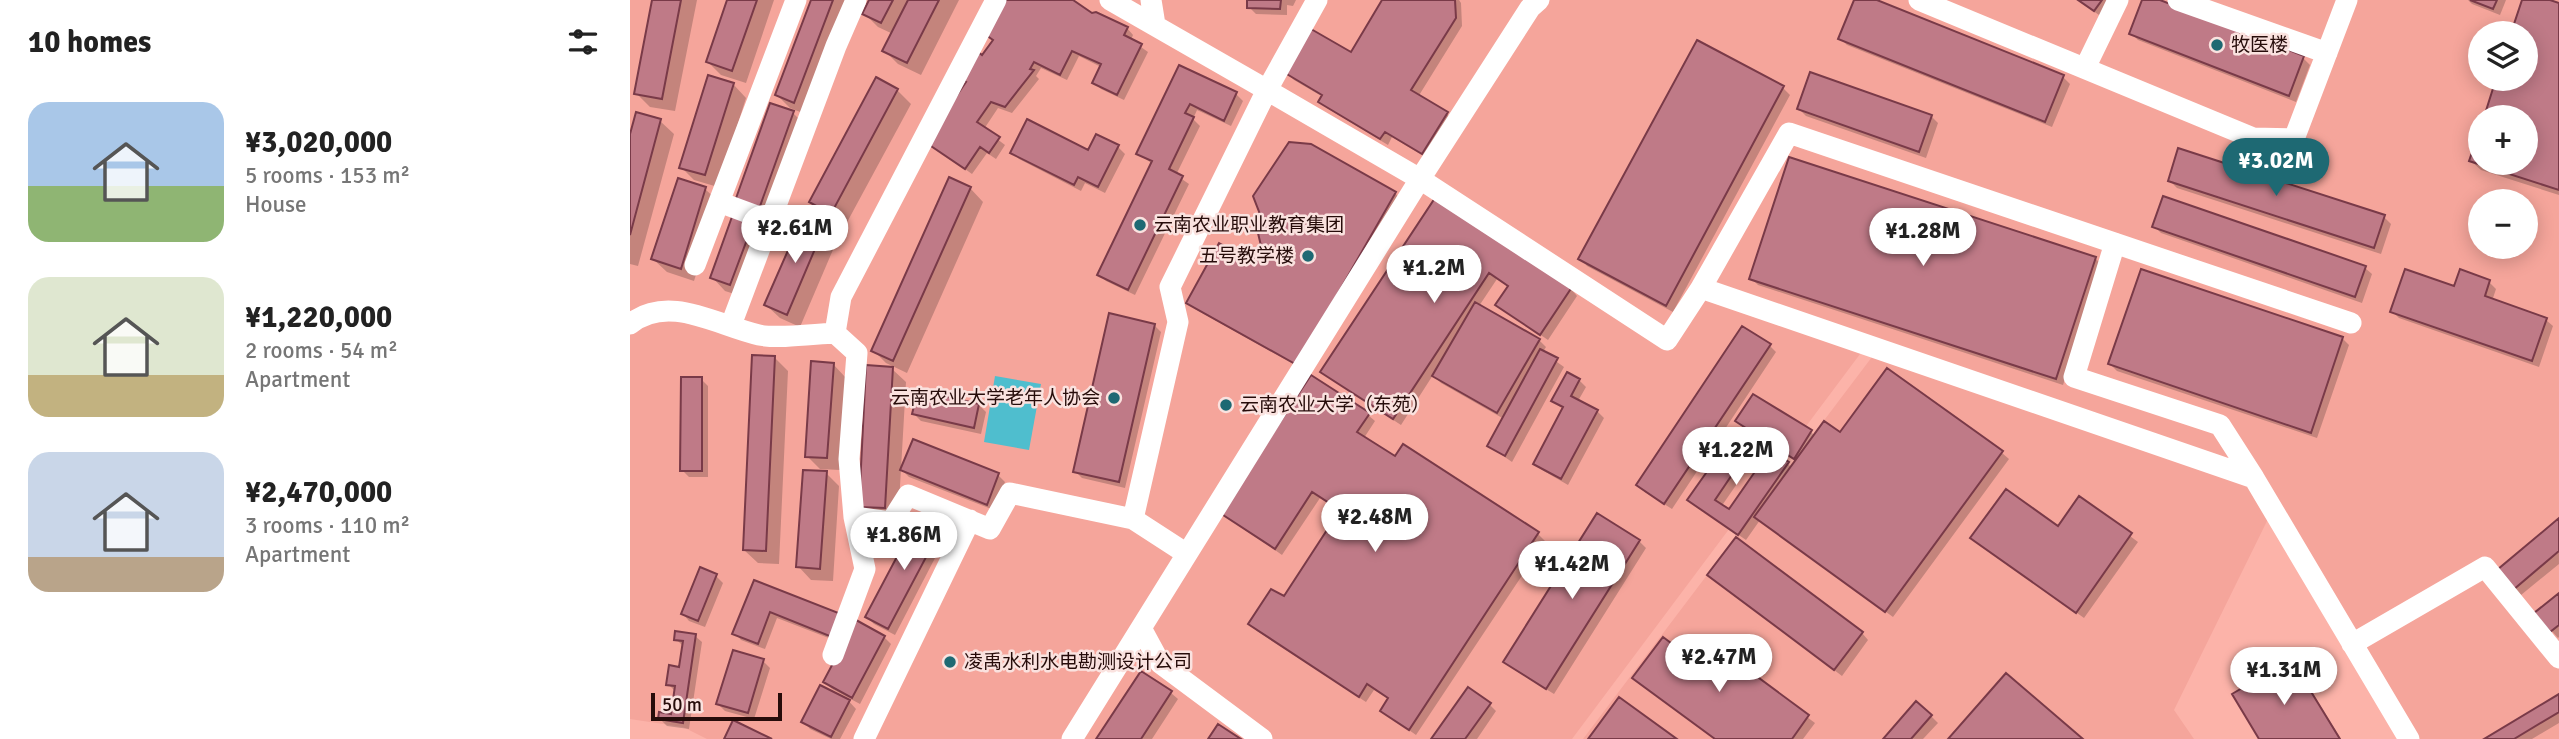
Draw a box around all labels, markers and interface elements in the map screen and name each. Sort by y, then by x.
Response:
map controls [2468,21,2538,259]
button: layers [2468,21,2538,91]
icon: filters [564,23,602,61]
text: 10 homes [28,24,151,61]
place label: 牧医楼 [2231,33,2288,57]
marker: 牧医楼 [2209,37,2225,53]
button: + [2468,105,2538,175]
text: ¥3,020,000 [245,124,392,161]
icon: home [84,130,168,214]
pin: ¥3.02M [2219,138,2333,198]
text: ¥3.02M [2238,146,2314,175]
text: 5 rooms · 153 m² [245,161,410,190]
button: − [2468,189,2538,259]
text: House [245,190,307,219]
pin: ¥2.61M [738,205,852,265]
pin: ¥1.28M [1866,208,1980,268]
text: ¥2.61M [757,213,833,242]
place label: 云南农业职业教育集团 [1154,213,1344,237]
text: ¥1.28M [1885,216,1961,245]
marker: 云南农业职业教育集团 [1132,217,1148,233]
place label: 五号教学楼 [1199,244,1294,268]
pin: ¥1.2M [1385,246,1483,305]
marker: 五号教学楼 [1300,248,1316,264]
text: ¥1.2M [1402,253,1466,282]
text: ¥1,220,000 [245,299,392,336]
icon: home [84,305,168,389]
text: 2 rooms · 54 m² [245,336,398,365]
text: Apartment [245,365,350,394]
place label: 云南农业大学老年人协会 [891,386,1100,410]
marker: 云南农业大学老年人协会 [1106,390,1122,406]
place label: 云南农业大学（东苑） [1240,393,1430,417]
marker: 云南农业大学（东苑） [1218,397,1234,413]
pin: ¥1.22M [1679,428,1793,487]
text: ¥1.22M [1698,435,1774,464]
text: ¥2,470,000 [245,474,392,511]
icon: home [84,480,168,564]
pin: ¥2.48M [1318,494,1432,554]
text: ¥2.48M [1337,502,1413,531]
text: 3 rooms · 110 m² [245,511,410,540]
pin: ¥1.86M [847,512,961,572]
text: ¥1.86M [866,520,942,549]
text: Apartment [245,540,350,569]
pin: ¥1.42M [1515,542,1629,601]
text: ¥1.42M [1534,549,1610,578]
pin: ¥2.47M [1662,634,1776,694]
text: ¥2.47M [1681,642,1757,671]
pin: ¥1.31M [2227,648,2341,707]
place label: 凌禹水利水电勘测设计公司 [964,650,1192,674]
marker: 凌禹水利水电勘测设计公司 [942,654,958,670]
text: ¥1.31M [2246,655,2322,684]
scale bar [651,690,782,722]
text: 50 m [662,693,702,717]

